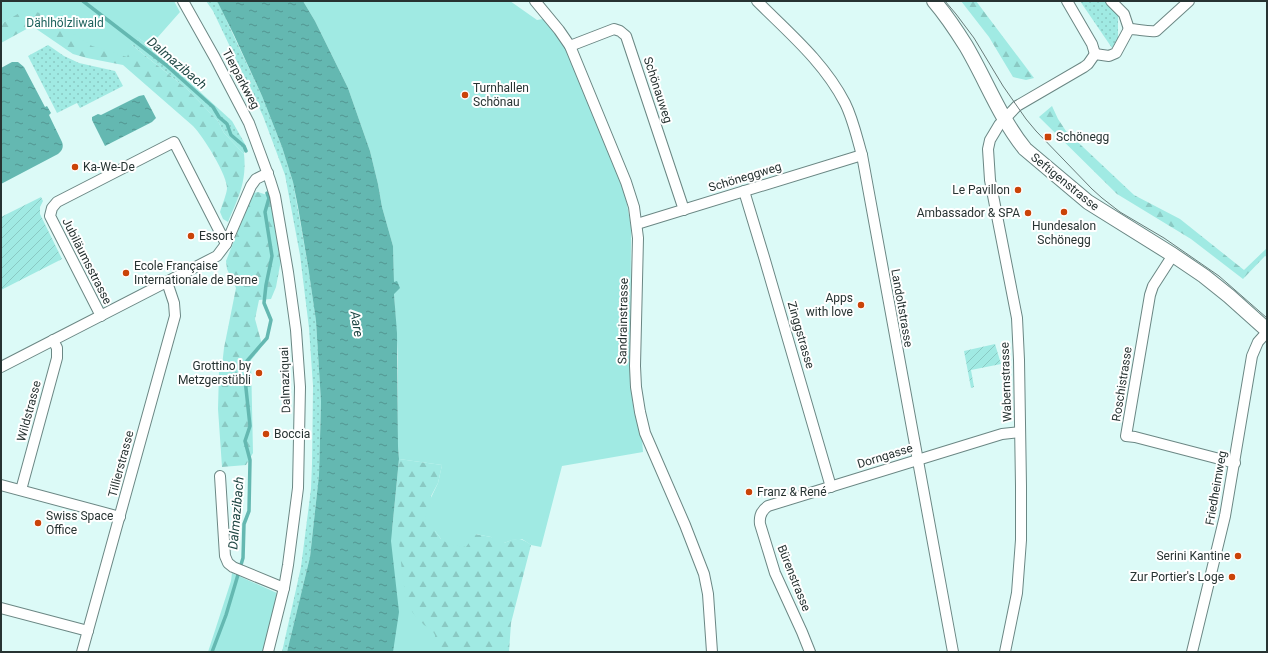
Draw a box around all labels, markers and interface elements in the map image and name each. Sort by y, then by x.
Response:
park label: Dählhölzliwald [26,16,104,30]
water label: Dalmazibach [144,34,210,92]
street label: Tierparkweg [219,47,263,111]
street label: Schönauweg [641,55,675,125]
place label: Turnhallen Schönau [473,81,529,109]
marker: Turnhallen Schönau [460,90,470,100]
place label: Schönegg [1056,130,1109,144]
marker: Schönegg [1043,132,1053,142]
street label: Seftigenstrasse [1028,150,1102,214]
street label: Schöneggweg [707,159,783,195]
place label: Ka-We-De [83,160,135,174]
marker: Ka-We-De [70,162,80,172]
place label: Le Pavillon [952,183,1010,197]
marker: Le Pavillon [1013,185,1023,195]
place label: Ambassador & SPA [917,206,1020,220]
marker: Hundesalon Schönegg [1059,207,1069,217]
marker: Ambassador & SPA [1023,208,1033,218]
street label: Jubiläumsstrasse [59,216,115,306]
place label: Hundesalon Schönegg [1032,219,1096,247]
place label: Essort [199,229,233,243]
marker: Essort [186,231,196,241]
place label: Ecole Française Internationale de Berne [134,259,258,287]
marker: Ecole Française Internationale de Berne [121,268,131,278]
street label: Landoltstrasse [888,268,916,348]
street label: Sandrainstrasse [615,278,631,364]
place label: Apps with love [806,291,853,319]
street label: Zinggstrasse [785,300,817,370]
marker: Apps with love [856,300,866,310]
water label: Aare [347,309,366,338]
street label: Wabernstrasse [998,342,1014,422]
street label: Roschistrasse [1109,346,1135,422]
street label: Dalmaziquai [277,347,293,413]
place label: Grottino by Metzgerstübli [178,359,251,387]
marker: Grottino by Metzgerstübli [254,368,264,378]
street label: Wildstrasse [14,379,44,443]
place label: Boccia [274,427,310,441]
street label: Tillierstrasse [105,429,137,499]
marker: Boccia [261,429,271,439]
street label: Dorngasse [855,441,915,471]
street label: Friedheimweg [1203,450,1229,526]
water label: Dalmazibach [225,476,247,550]
place label: Franz & René [757,485,827,499]
marker: Franz & René [744,487,754,497]
place label: Swiss Space Office [46,509,113,537]
marker: Swiss Space Office [33,518,43,528]
street label: Bürenstrasse [774,543,814,613]
place label: Serini Kantine [1156,549,1230,563]
marker: Serini Kantine [1233,551,1243,561]
place label: Zur Portier's Loge [1130,570,1224,584]
marker: Zur Portier's Loge [1227,572,1237,582]

